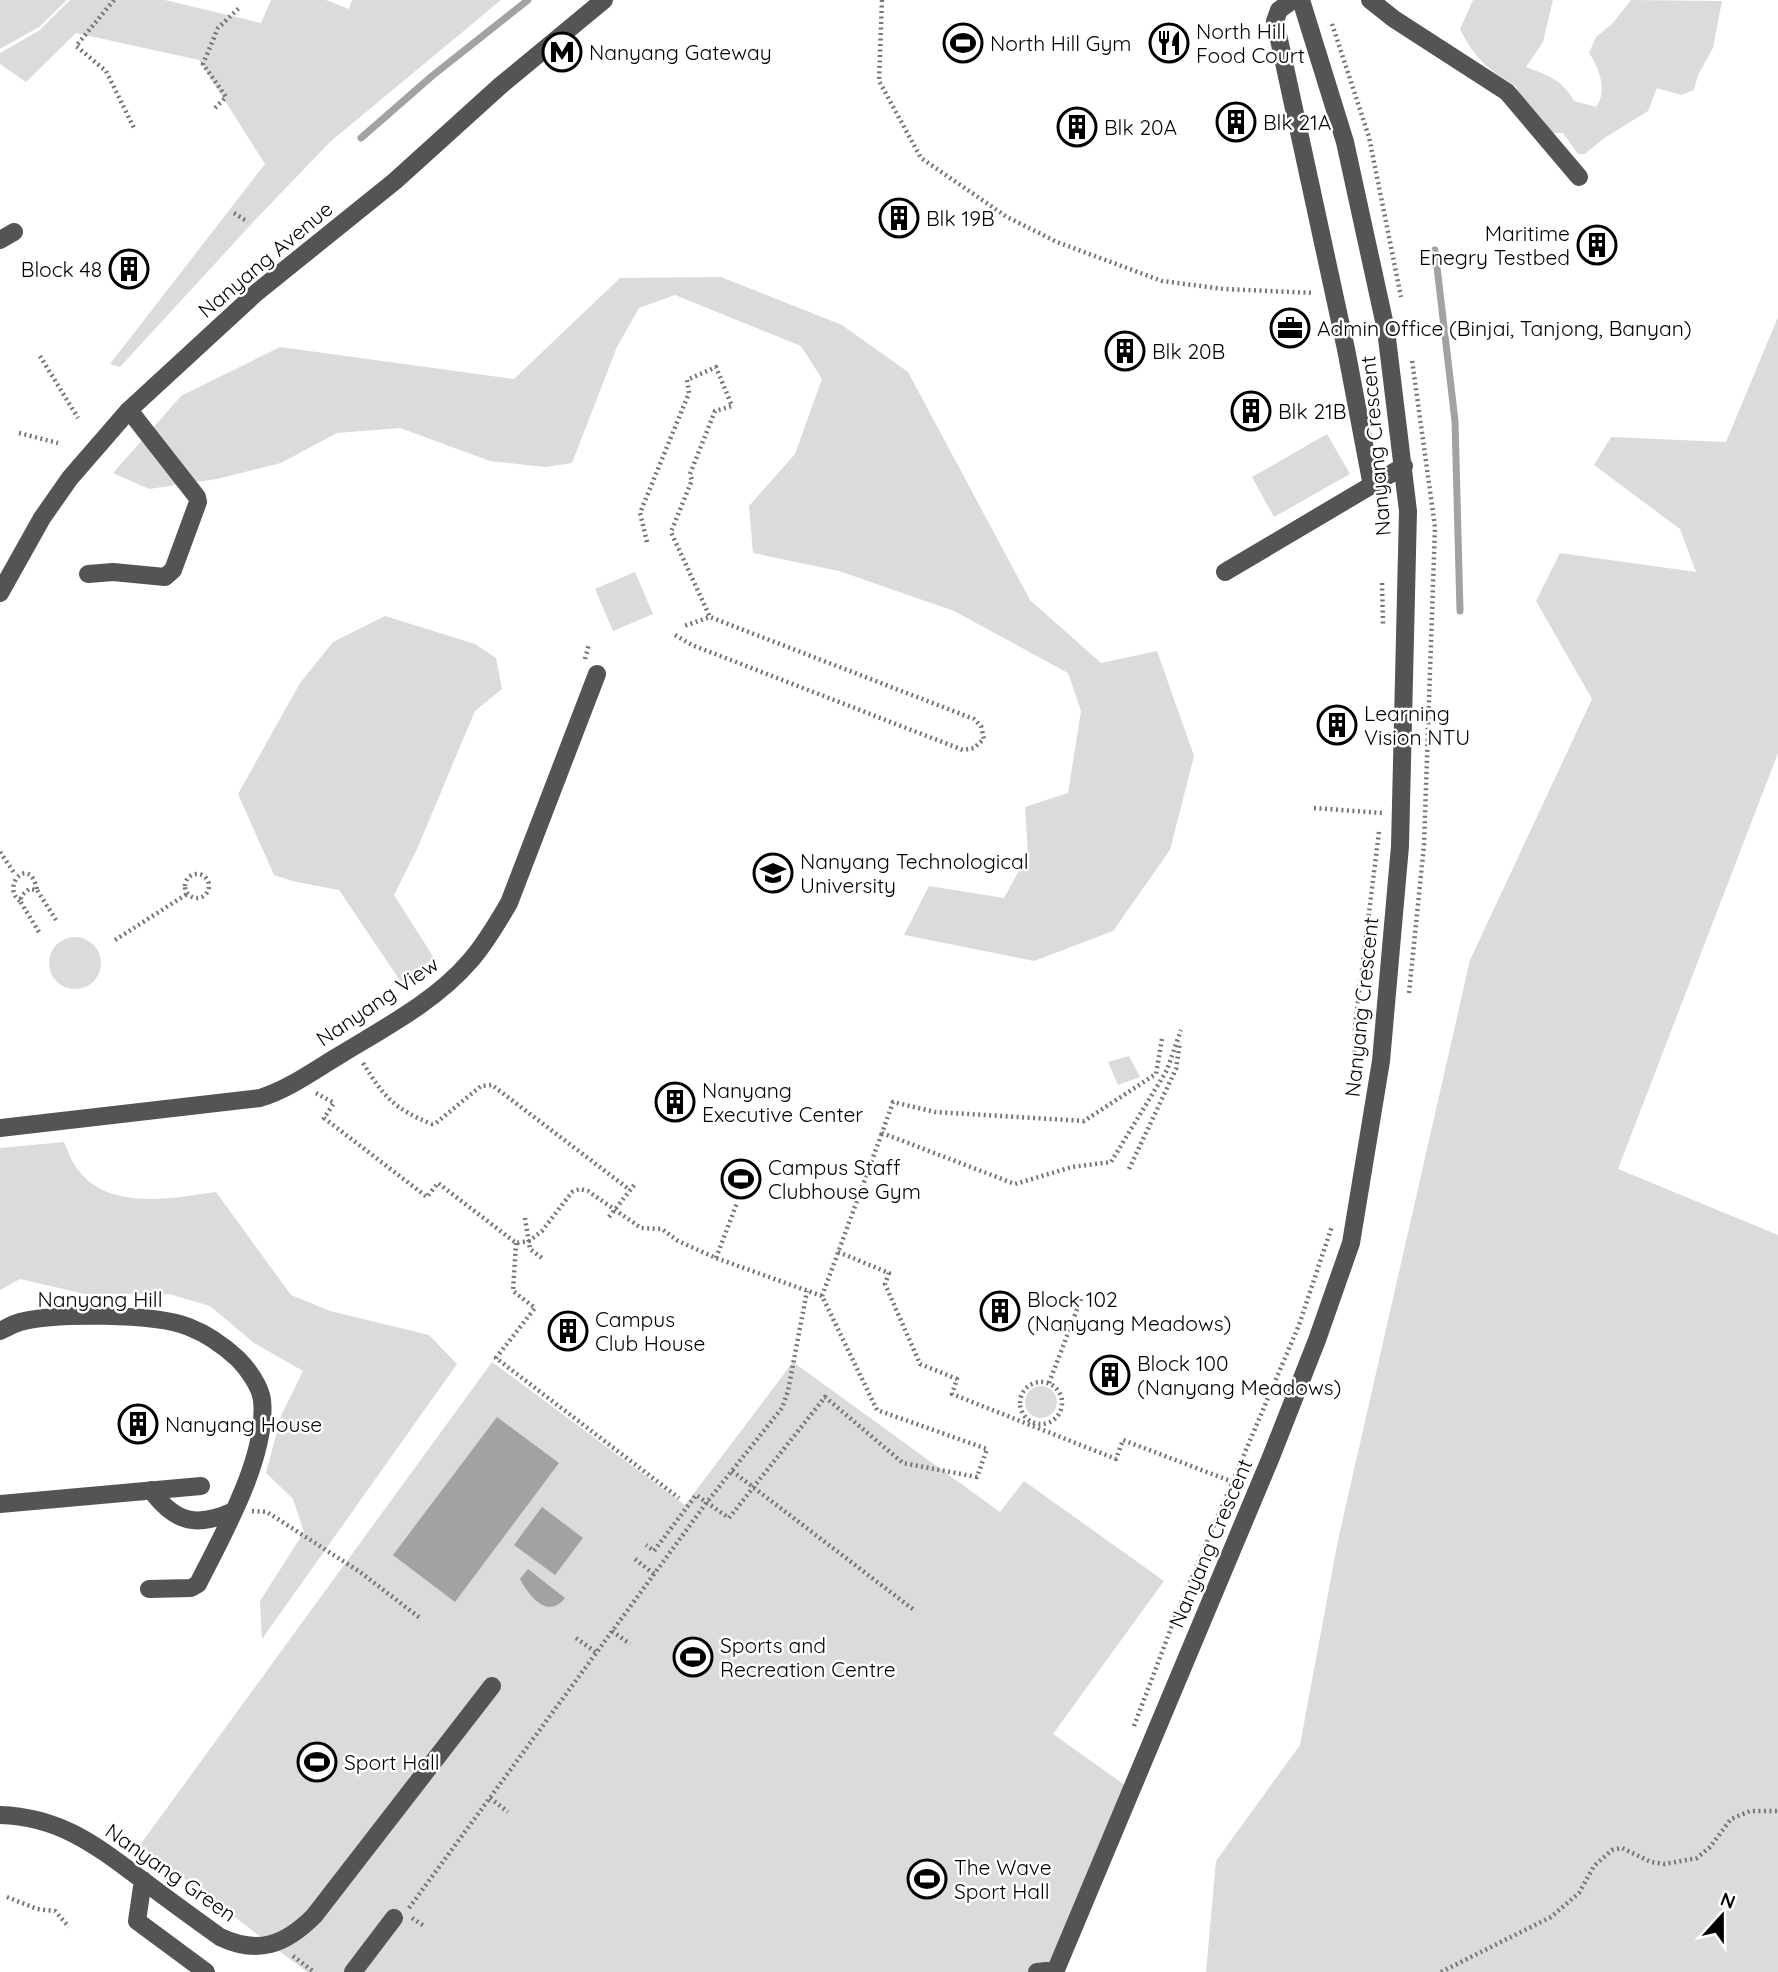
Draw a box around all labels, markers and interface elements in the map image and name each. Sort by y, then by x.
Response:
place label: North Hill Food Court [1196,18,1305,68]
sports icon: North Hill Gym [942,22,984,64]
restaurant icon: North Hill Food Court [1148,22,1190,64]
place label: North Hill Gym [990,30,1132,56]
metro station icon: Nanyang Gateway [541,31,583,73]
place label: Nanyang Gateway [589,39,772,65]
building icon: Blk 21A [1215,101,1257,143]
building icon: Blk 20A [1056,106,1098,148]
place label: Blk 21A [1263,109,1331,135]
place label: Blk 20A [1104,114,1177,140]
street label: Nanyang Avenue [192,195,338,323]
building icon: Blk 19B [878,197,920,239]
place label: Blk 19B [926,205,995,231]
place label: Maritime Enegry Testbed [1419,220,1570,270]
building icon: Maritime Enegry Testbed [1576,224,1618,266]
building icon: Block 48 [108,248,150,290]
place label: Block 48 [21,256,102,282]
office icon: Admin Office (Binjai, Tanjong, Banyan) [1269,307,1311,349]
place label: Admin Office (Binjai, Tanjong, Banyan) [1317,315,1692,341]
building icon: Blk 20B [1104,330,1146,372]
place label: Blk 20B [1152,338,1225,364]
street label: Nanyang Crescent [1354,355,1396,537]
building icon: Blk 21B [1230,390,1272,432]
place label: Blk 21B [1278,398,1346,424]
place label: Learning Vision NTU [1364,700,1470,750]
building icon: Learning Vision NTU [1316,704,1358,746]
place label: Nanyang Technological University [800,848,1029,898]
school or university icon: Nanyang Technological University [752,852,794,894]
street label: Nanyang Crescent [1339,916,1383,1098]
street label: Nanyang View [311,950,443,1051]
place label: Nanyang Executive Center [702,1077,863,1127]
building icon: Nanyang Executive Center [654,1081,696,1123]
place label: Campus Staff Clubhouse Gym [768,1154,921,1204]
sports icon: Campus Staff Clubhouse Gym [720,1158,762,1200]
street label: Nanyang Hill [38,1286,162,1312]
place label: Block 102 (Nanyang Meadows) [1027,1286,1231,1336]
building icon: Block 102 (Nanyang Meadows) [979,1290,1021,1332]
place label: Campus Club House [595,1306,705,1356]
building icon: Campus Club House [547,1310,589,1352]
place label: Block 100 (Nanyang Meadows) [1137,1350,1341,1400]
building icon: Block 100 (Nanyang Meadows) [1089,1354,1131,1396]
building icon: Nanyang House [117,1403,159,1445]
place label: Nanyang House [165,1411,322,1437]
street label: Nanyang Crescent [1163,1455,1257,1631]
place label: Sports and Recreation Centre [720,1632,896,1682]
sports icon: Sports and Recreation Centre [672,1636,714,1678]
sports icon: Sport Hall [296,1741,338,1783]
place label: Sport Hall [344,1749,440,1775]
street label: Nanyang Green [101,1817,241,1927]
place label: The Wave Sport Hall [954,1854,1052,1904]
sports icon: The Wave Sport Hall [906,1858,948,1900]
north arrow [1687,1881,1757,1951]
text: N [1717,1886,1739,1914]

